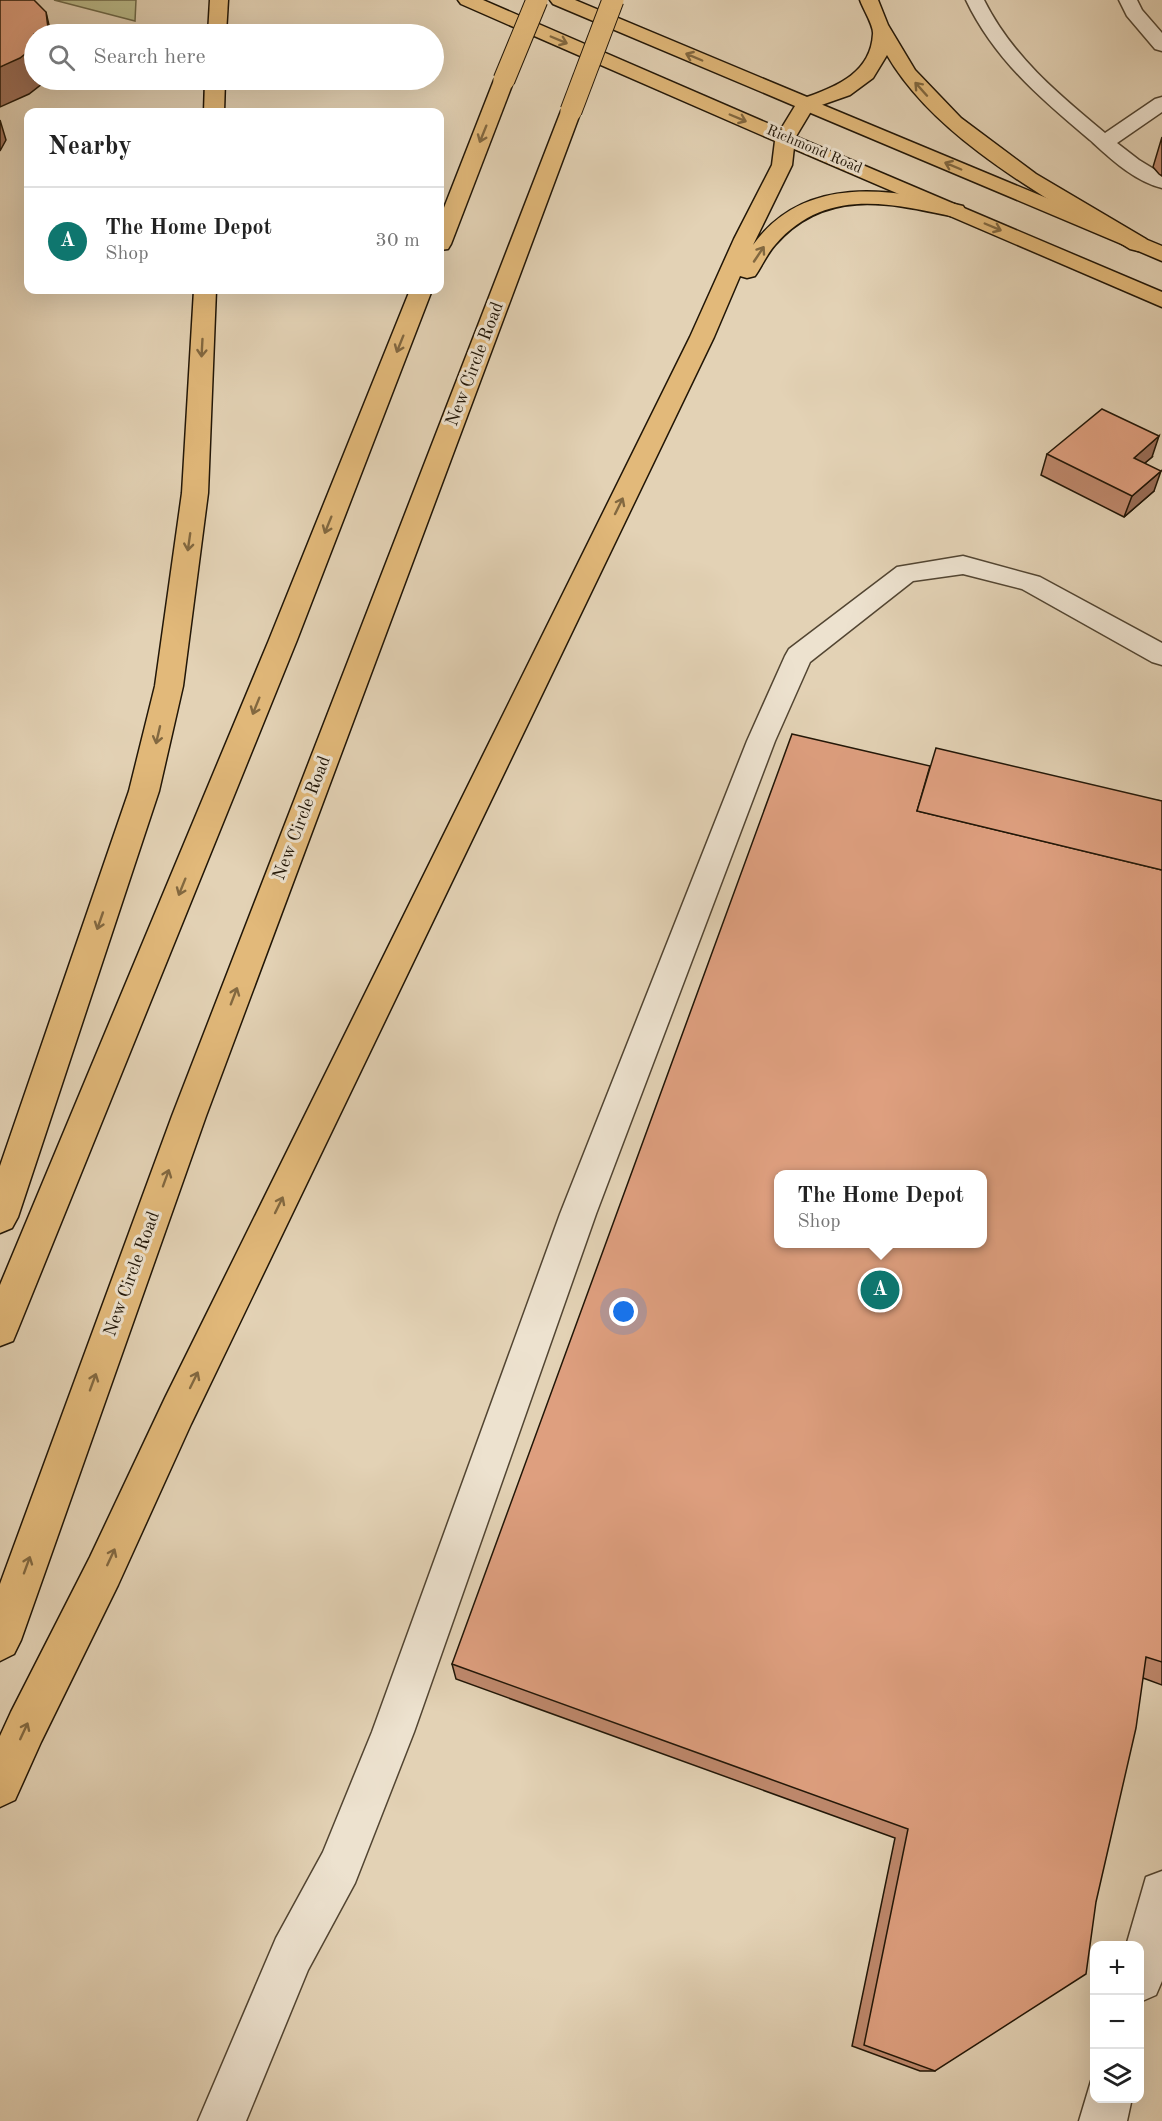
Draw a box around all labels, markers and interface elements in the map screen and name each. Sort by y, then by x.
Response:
search box [24,24,444,90]
one-way arrow [550,35,568,46]
icon: search [45,41,78,74]
text: Search here [93,46,206,68]
one-way arrow [686,51,704,62]
one-way arrow [914,81,928,96]
one-way arrow [729,113,747,124]
street label: Richmond Road [764,123,864,177]
one-way arrow [477,124,488,143]
text: Nearby [48,134,132,160]
one-way arrow [945,160,963,171]
text: The Home Depot [105,217,272,239]
one-way arrow [984,222,1002,233]
text: A [60,231,75,251]
text: 30 m [375,231,420,251]
text: Shop [105,244,149,264]
one-way arrow [753,246,765,263]
street label: New Circle Road [443,299,507,429]
one-way arrow [394,334,405,353]
one-way arrow [197,337,208,357]
one-way arrow [613,498,625,516]
one-way arrow [322,516,333,534]
one-way arrow [183,532,194,552]
one-way arrow [250,697,261,715]
one-way arrow [151,725,163,744]
street label: New Circle Road [270,753,334,883]
one-way arrow [176,877,187,895]
one-way arrow [94,911,105,930]
one-way arrow [230,987,241,1006]
one-way arrow [162,1170,173,1188]
popup [774,1170,987,1248]
text: The Home Depot [797,1185,964,1207]
one-way arrow [274,1196,286,1214]
street label: New Circle Road [101,1209,163,1339]
text: Shop [797,1212,841,1232]
pin: A [860,1268,900,1312]
your location [609,1297,638,1326]
one-way arrow [188,1372,200,1390]
one-way arrow [88,1373,99,1392]
one-way arrow [106,1548,117,1566]
one-way arrow [22,1556,33,1575]
one-way arrow [18,1723,30,1741]
map controls [1090,1941,1144,2103]
button: + [1090,1941,1144,1995]
button: − [1090,1995,1144,2049]
button: layers [1090,2049,1144,2103]

